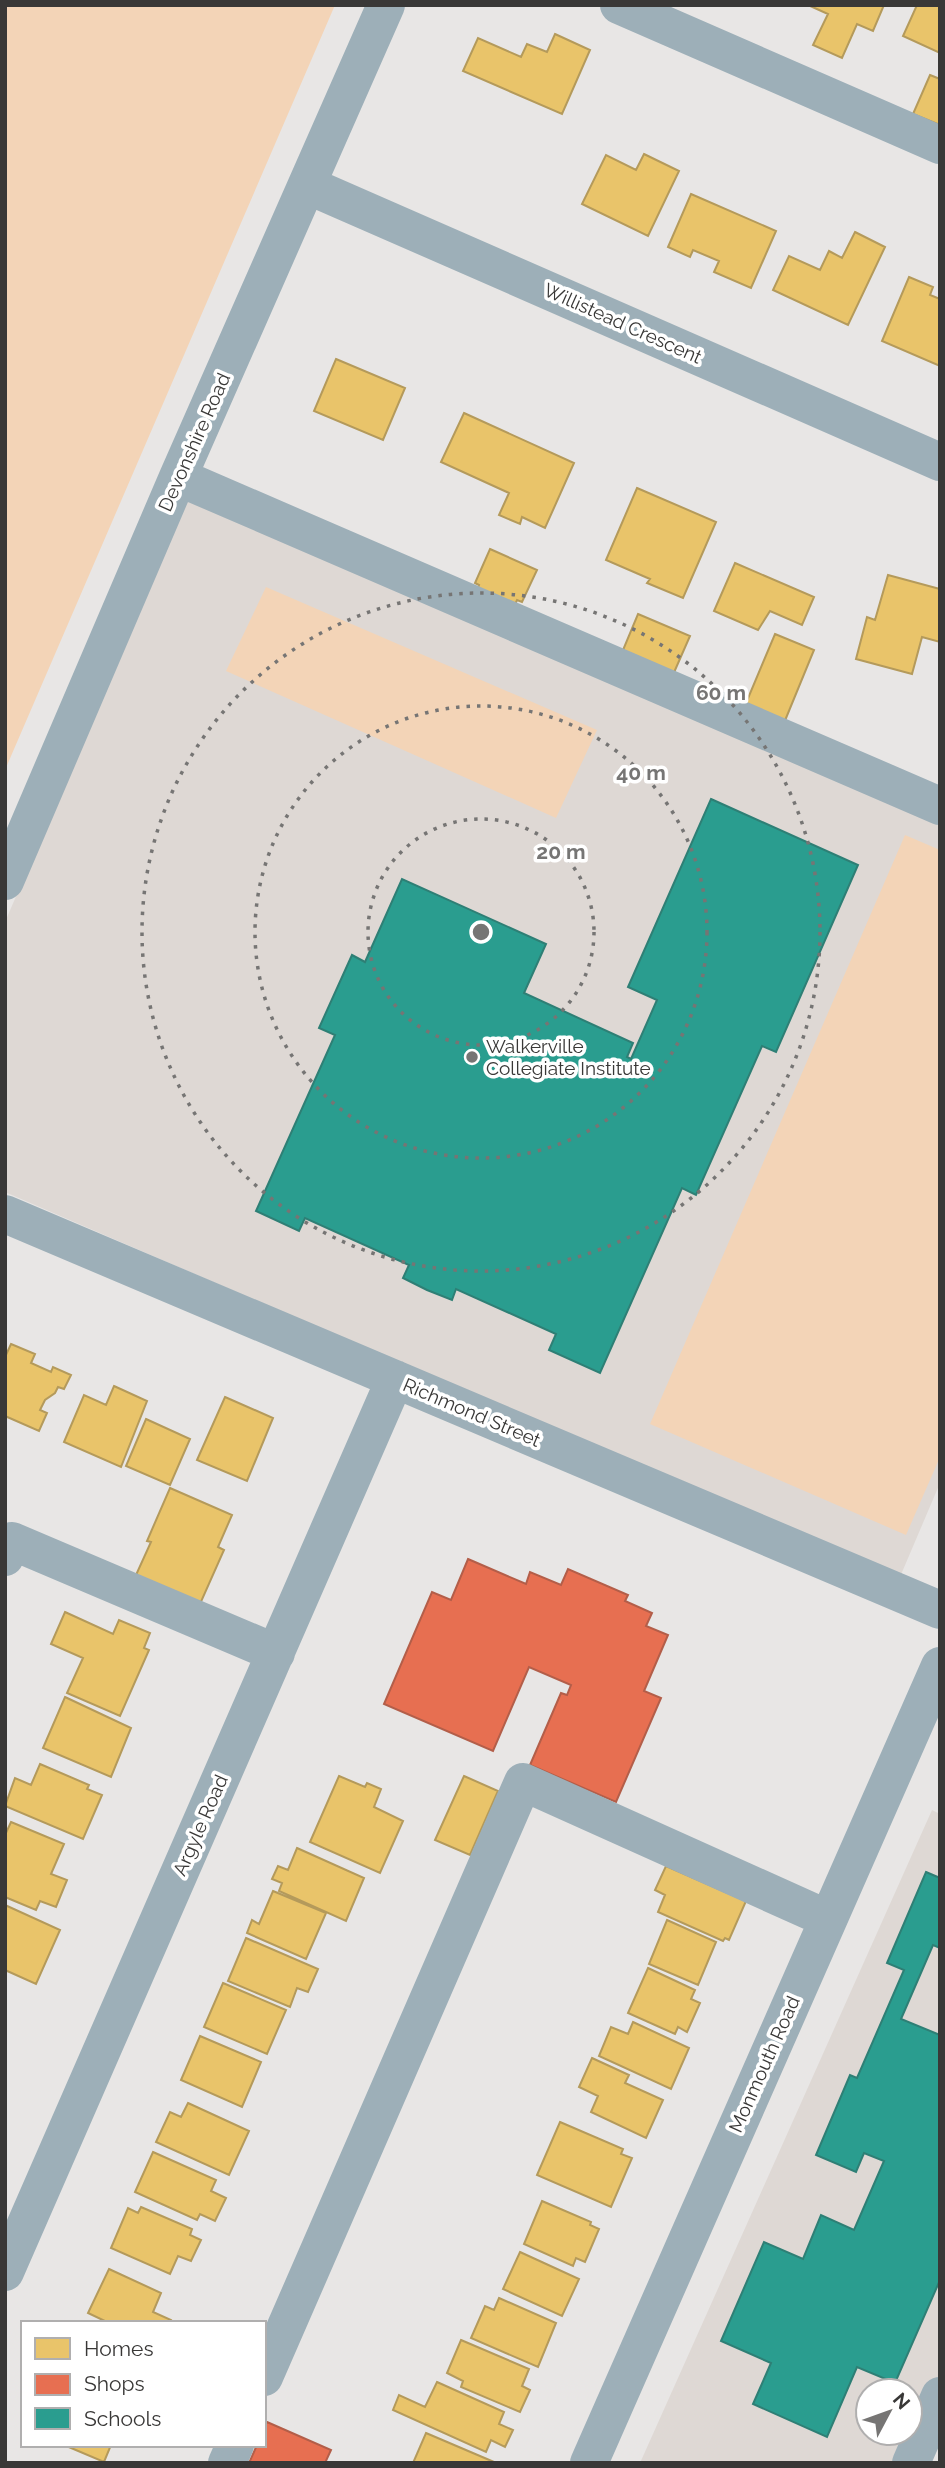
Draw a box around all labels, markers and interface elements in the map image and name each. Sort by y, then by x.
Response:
street label: Willistead Crescent [541,278,706,368]
street label: Devonshire Road [154,369,234,515]
text: 60 m [696,680,746,705]
text: 40 m [616,760,666,785]
text: 20 m [536,839,586,864]
centre of rings [469,920,493,944]
place label: Walkerville Collegiate Institute [486,1035,651,1079]
marker: Walkerville Collegiate Institute [464,1049,480,1065]
street label: Richmond Street [400,1373,545,1451]
street label: Argyle Road [168,1771,232,1879]
street label: Monmouth Road [724,1992,804,2136]
legend [21,2321,266,2447]
text: Homes [84,2336,154,2361]
text: Shops [84,2371,145,2396]
north arrow [854,2377,924,2447]
text: N [889,2388,915,2414]
text: Schools [84,2406,161,2431]

